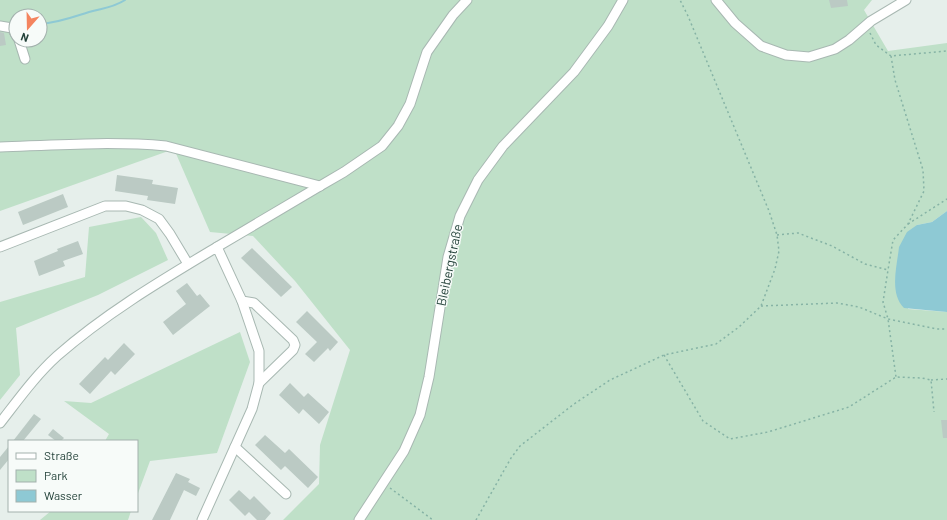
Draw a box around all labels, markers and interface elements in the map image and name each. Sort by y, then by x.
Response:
north arrow [8,8,48,48]
text: N [19,31,30,45]
street label: Bleibergstraße [433,223,465,307]
legend [8,440,138,512]
text: Straße [44,448,79,462]
text: Park [44,468,68,482]
text: Wasser [44,488,83,502]

